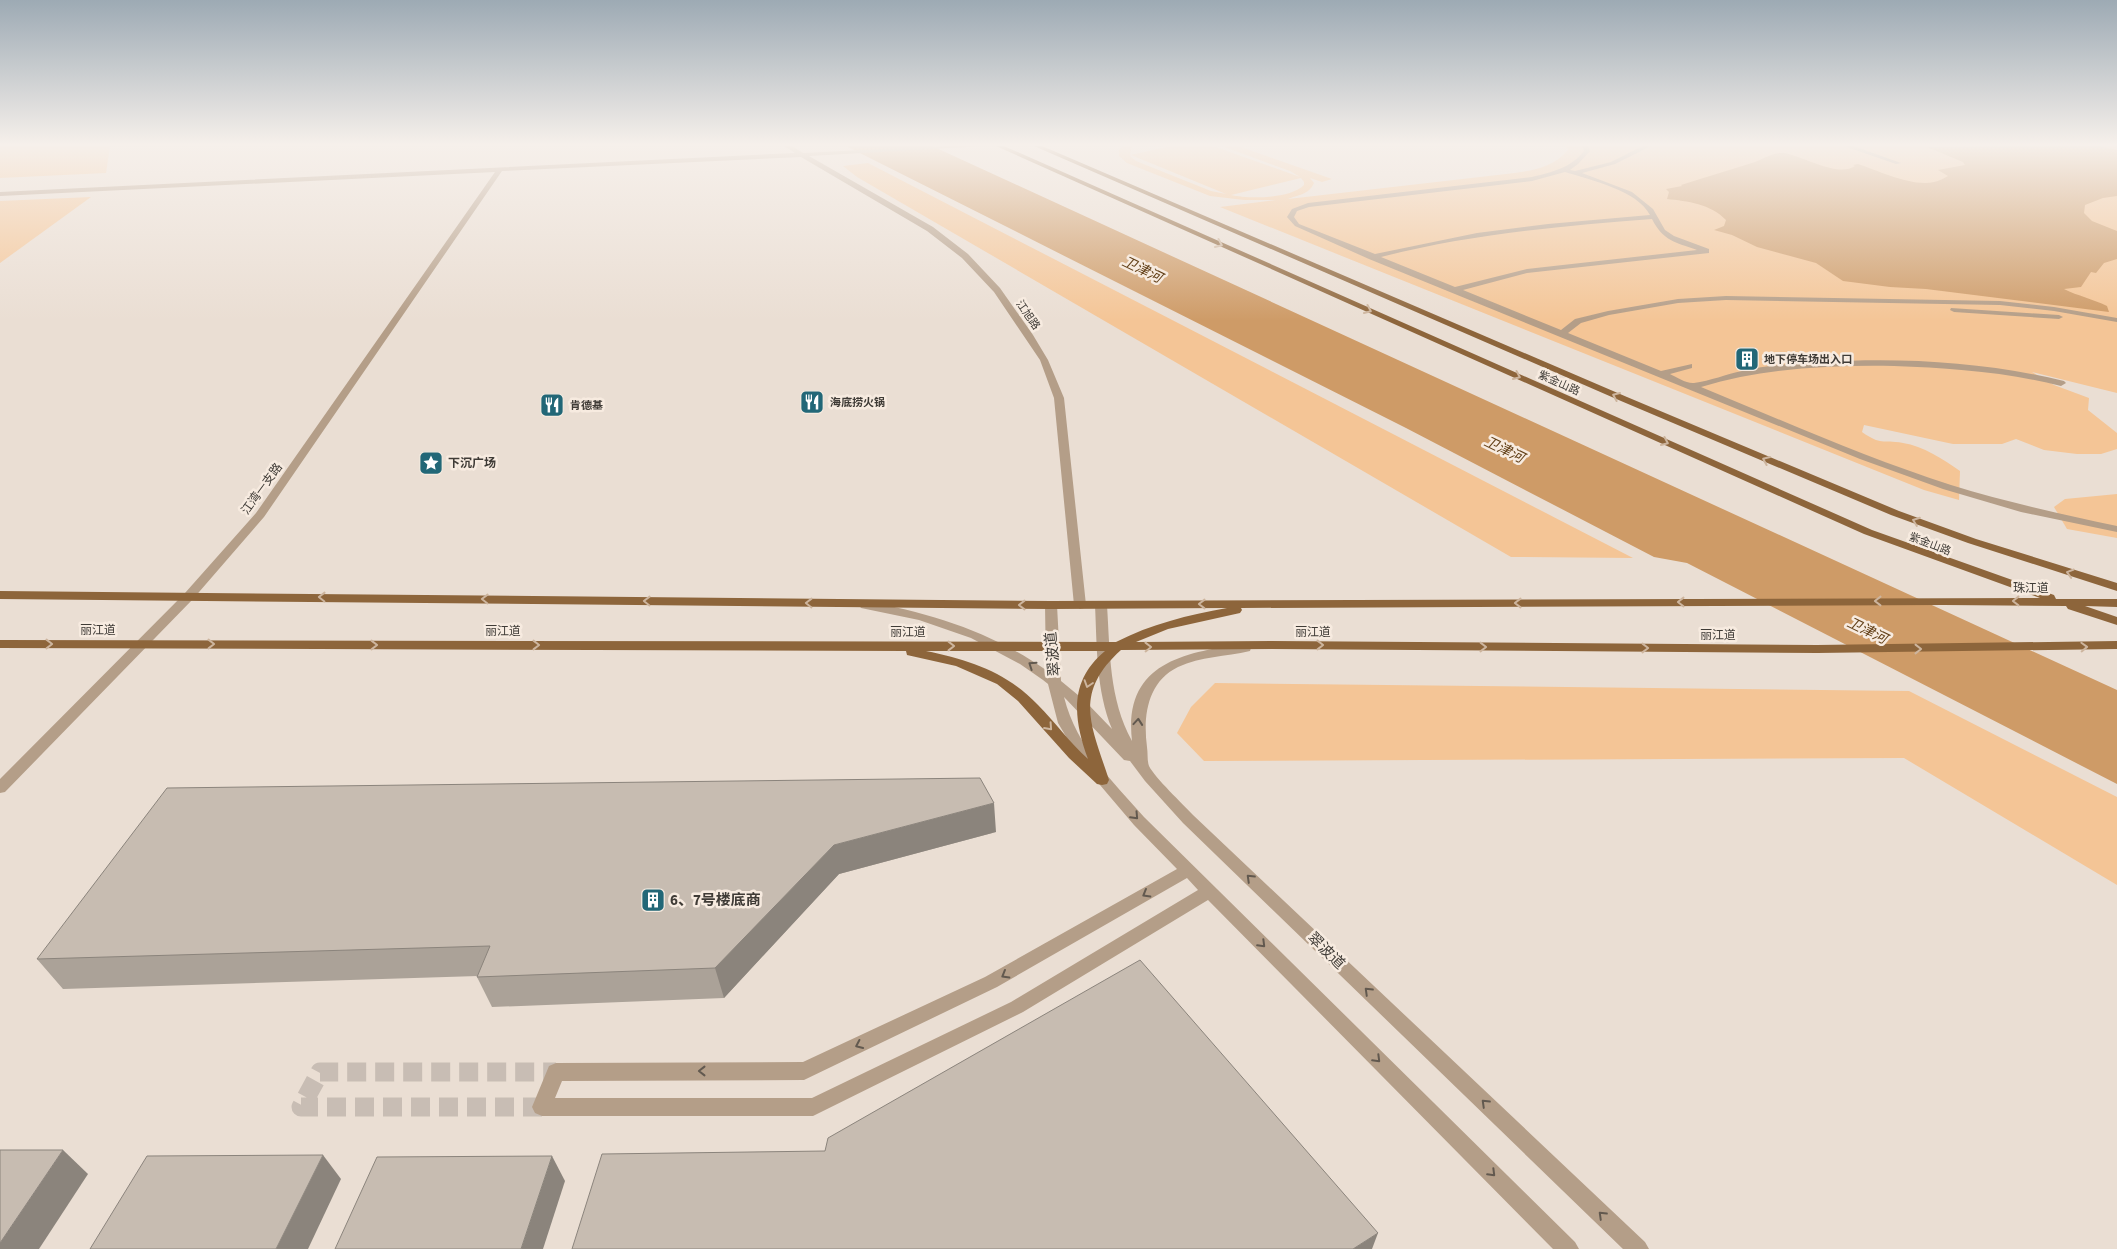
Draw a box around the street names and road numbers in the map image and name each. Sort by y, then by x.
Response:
street label: 江旭路 [1012,297,1044,333]
street label: 紫金山路 [1536,367,1582,399]
street label: 江湾一支路 [237,460,287,518]
street label: 紫金山路 [1907,529,1953,559]
street label: 珠江道 [2013,580,2049,597]
street label: 丽江道 [80,622,116,639]
street label: 丽江道 [485,623,521,640]
street label: 丽江道 [890,624,926,641]
street label: 丽江道 [1295,624,1331,641]
street label: 丽江道 [1700,627,1736,644]
street label: 翠波道 [1041,631,1065,677]
street label: 翠波道 [1303,928,1349,974]

